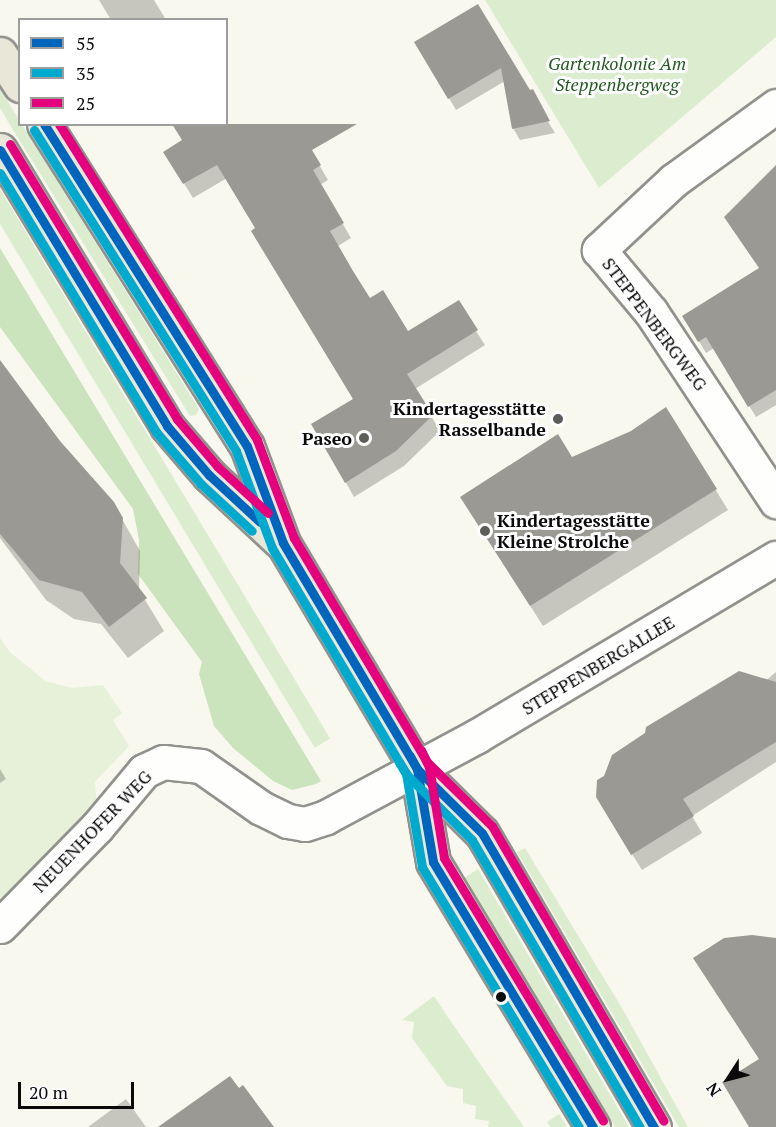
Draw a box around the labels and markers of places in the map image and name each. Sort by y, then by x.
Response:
place label: Kindertagesstätte Rasselbande [393,398,546,440]
marker: Kindertagesstätte Rasselbande [551,412,565,426]
place label: Paseo [302,427,352,449]
marker: Paseo [357,431,371,445]
place label: Kindertagesstätte Kleine Strolche [497,510,650,552]
marker: Kindertagesstätte Kleine Strolche [478,524,492,538]
unlabelled marker [495,991,507,1003]

